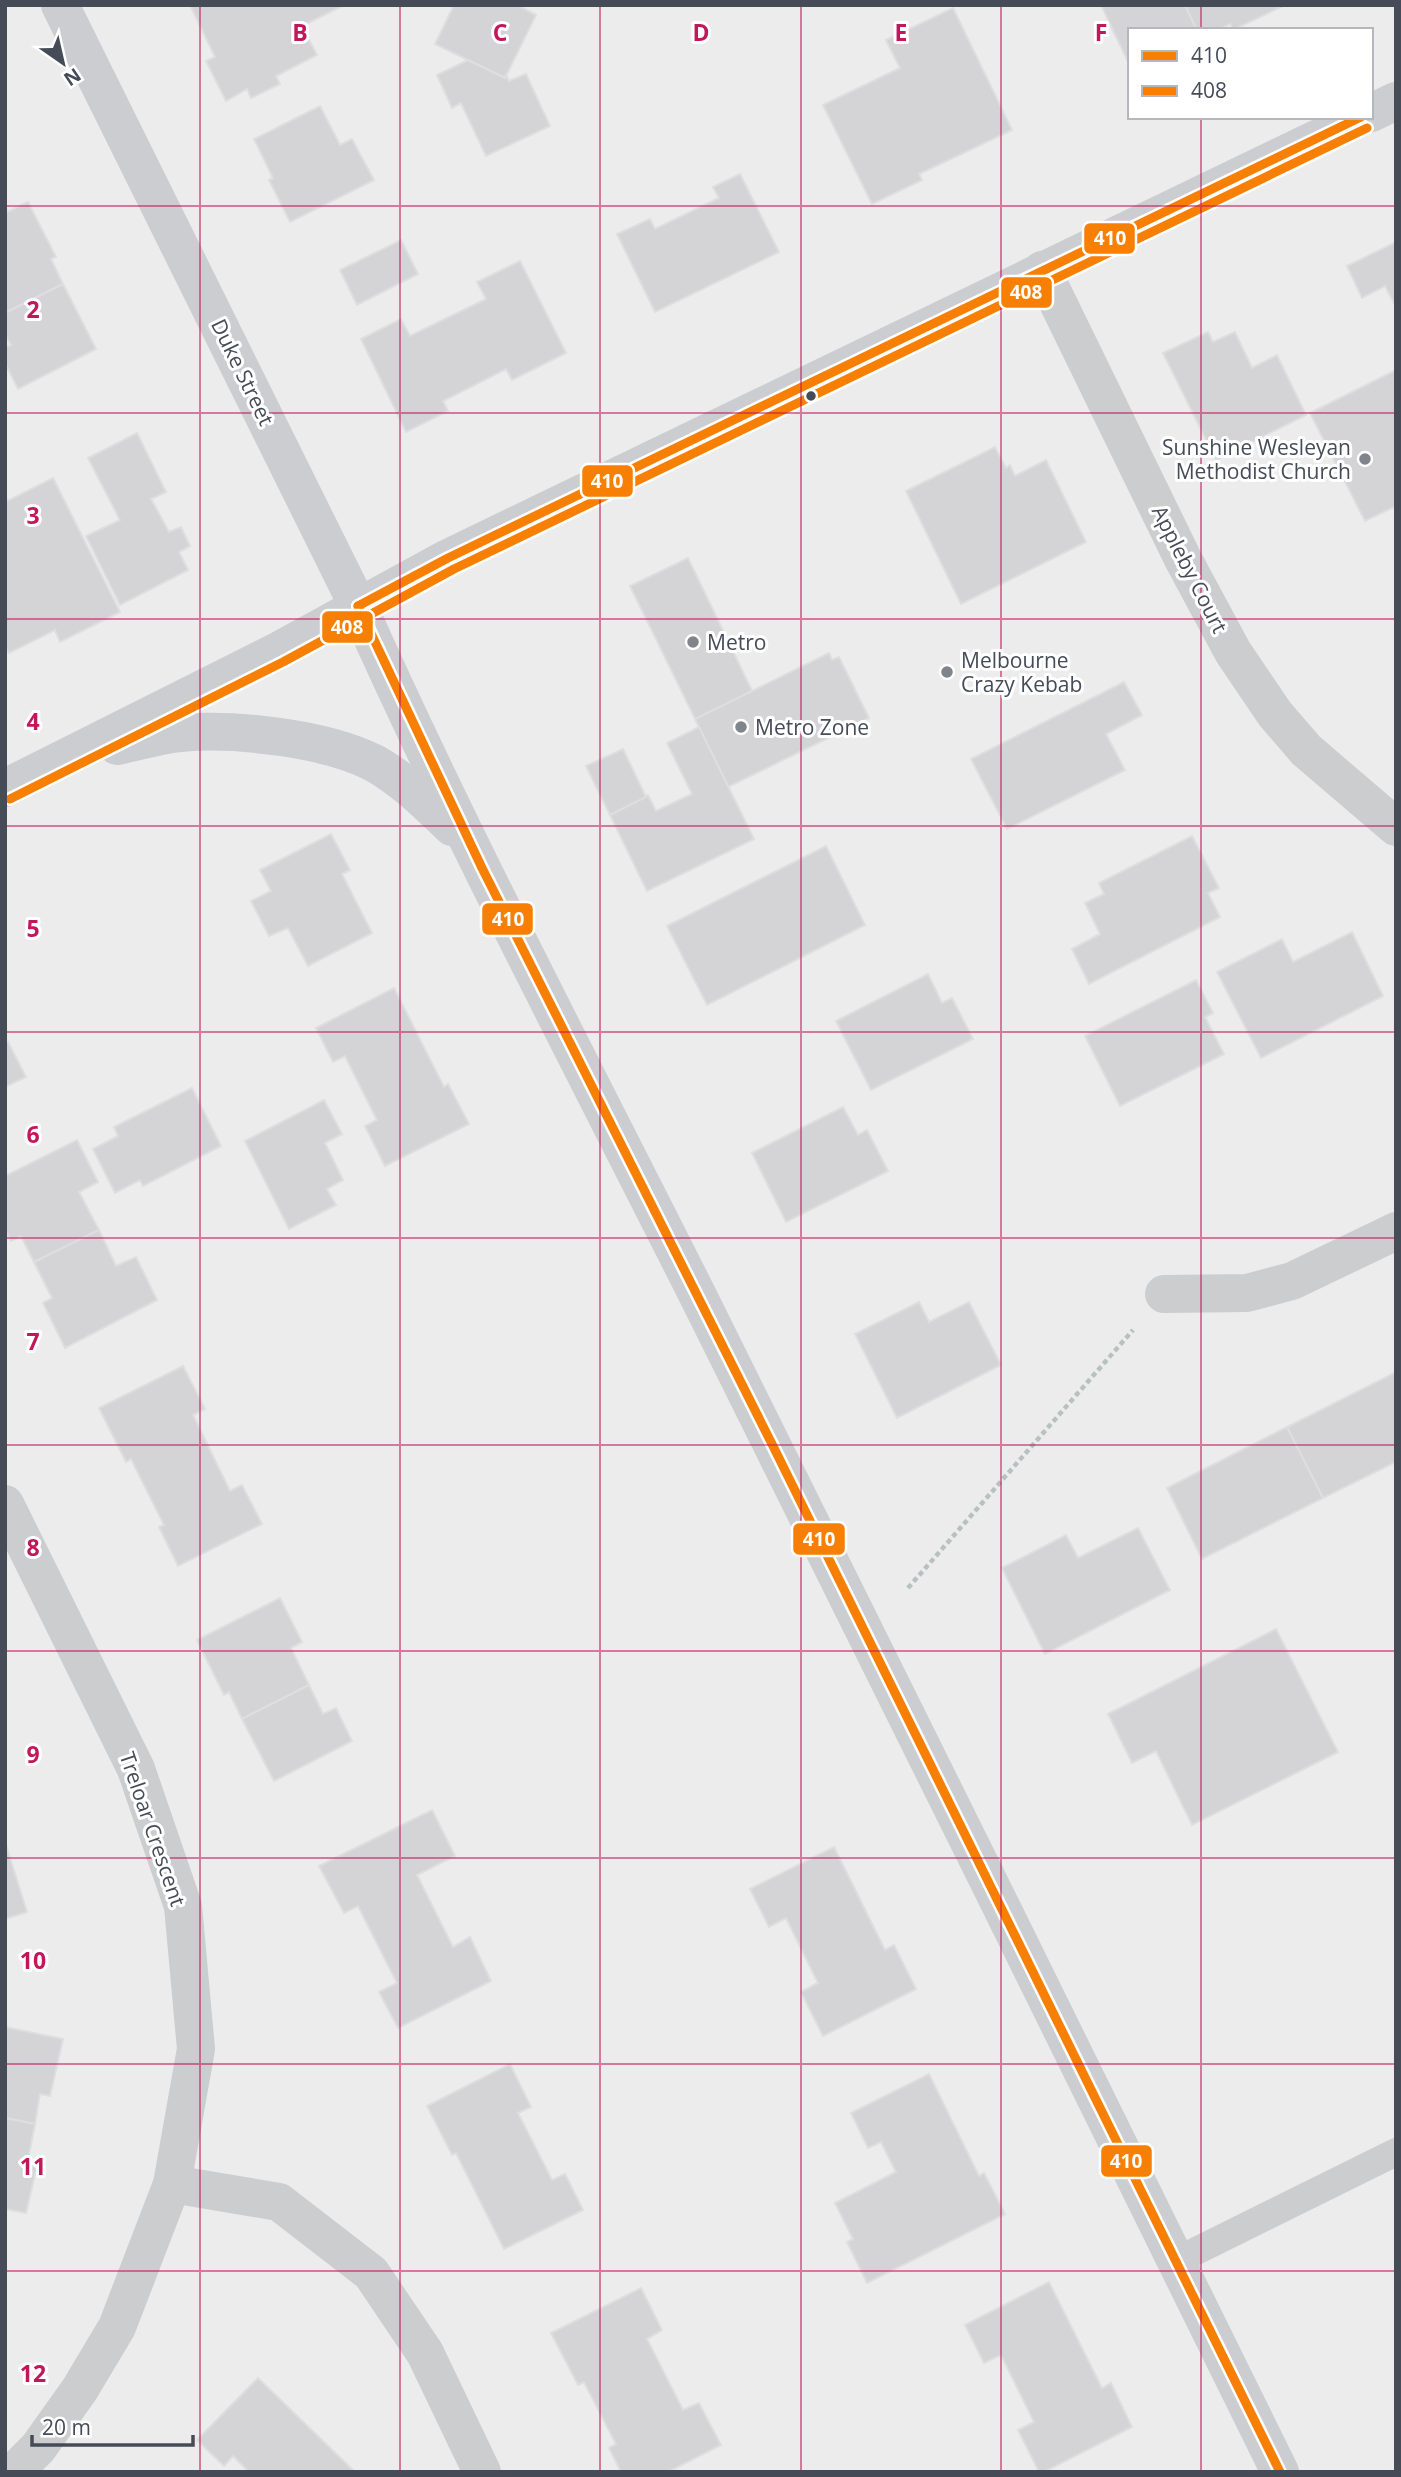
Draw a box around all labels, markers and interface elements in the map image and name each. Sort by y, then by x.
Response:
text: B [292,16,308,48]
text: C [493,16,507,48]
text: D [692,16,710,48]
text: E [895,16,907,48]
text: F [1095,16,1107,48]
north arrow [28,28,98,98]
legend [1128,28,1373,119]
text: 410 [1191,41,1227,69]
text: N [59,62,86,92]
text: 408 [1191,76,1227,104]
line badge: 410 [1083,222,1136,255]
text: 410 [1094,225,1126,251]
line badge: 408 [1000,276,1053,309]
text: 408 [1010,279,1042,305]
text: 2 [26,293,40,325]
street label: Duke Street [205,314,281,430]
unlabelled marker [804,389,818,403]
place label: Sunshine Wesleyan Methodist Church [1162,433,1351,485]
marker: Sunshine Wesleyan Methodist Church [1357,451,1373,467]
line badge: 410 [581,464,634,498]
text: 410 [591,468,623,494]
text: 3 [26,499,40,531]
street label: Appleby Court [1146,500,1234,638]
line badge: 408 [321,610,374,644]
text: 408 [331,614,363,640]
place label: Metro [707,628,766,656]
marker: Metro [685,634,701,650]
place label: Melbourne Crazy Kebab [961,646,1082,698]
marker: Melbourne Crazy Kebab [939,664,955,680]
text: 4 [26,705,40,737]
place label: Metro Zone [755,713,869,741]
marker: Metro Zone [733,719,749,735]
line badge: 410 [481,902,534,936]
text: 410 [492,906,524,932]
text: 5 [26,912,40,944]
text: 6 [26,1118,40,1150]
text: 7 [26,1325,40,1357]
line badge: 410 [792,1522,846,1556]
text: 410 [803,1526,835,1552]
text: 8 [26,1531,40,1563]
text: 9 [26,1738,40,1770]
street label: Treloar Crescent [113,1748,193,1910]
text: 10 [20,1944,46,1976]
line badge: 410 [1100,2144,1153,2178]
text: 410 [1110,2148,1142,2174]
text: 11 [20,2150,46,2182]
text: 12 [20,2357,46,2389]
scale bar [32,2404,192,2448]
text: 20 m [42,2413,91,2441]

